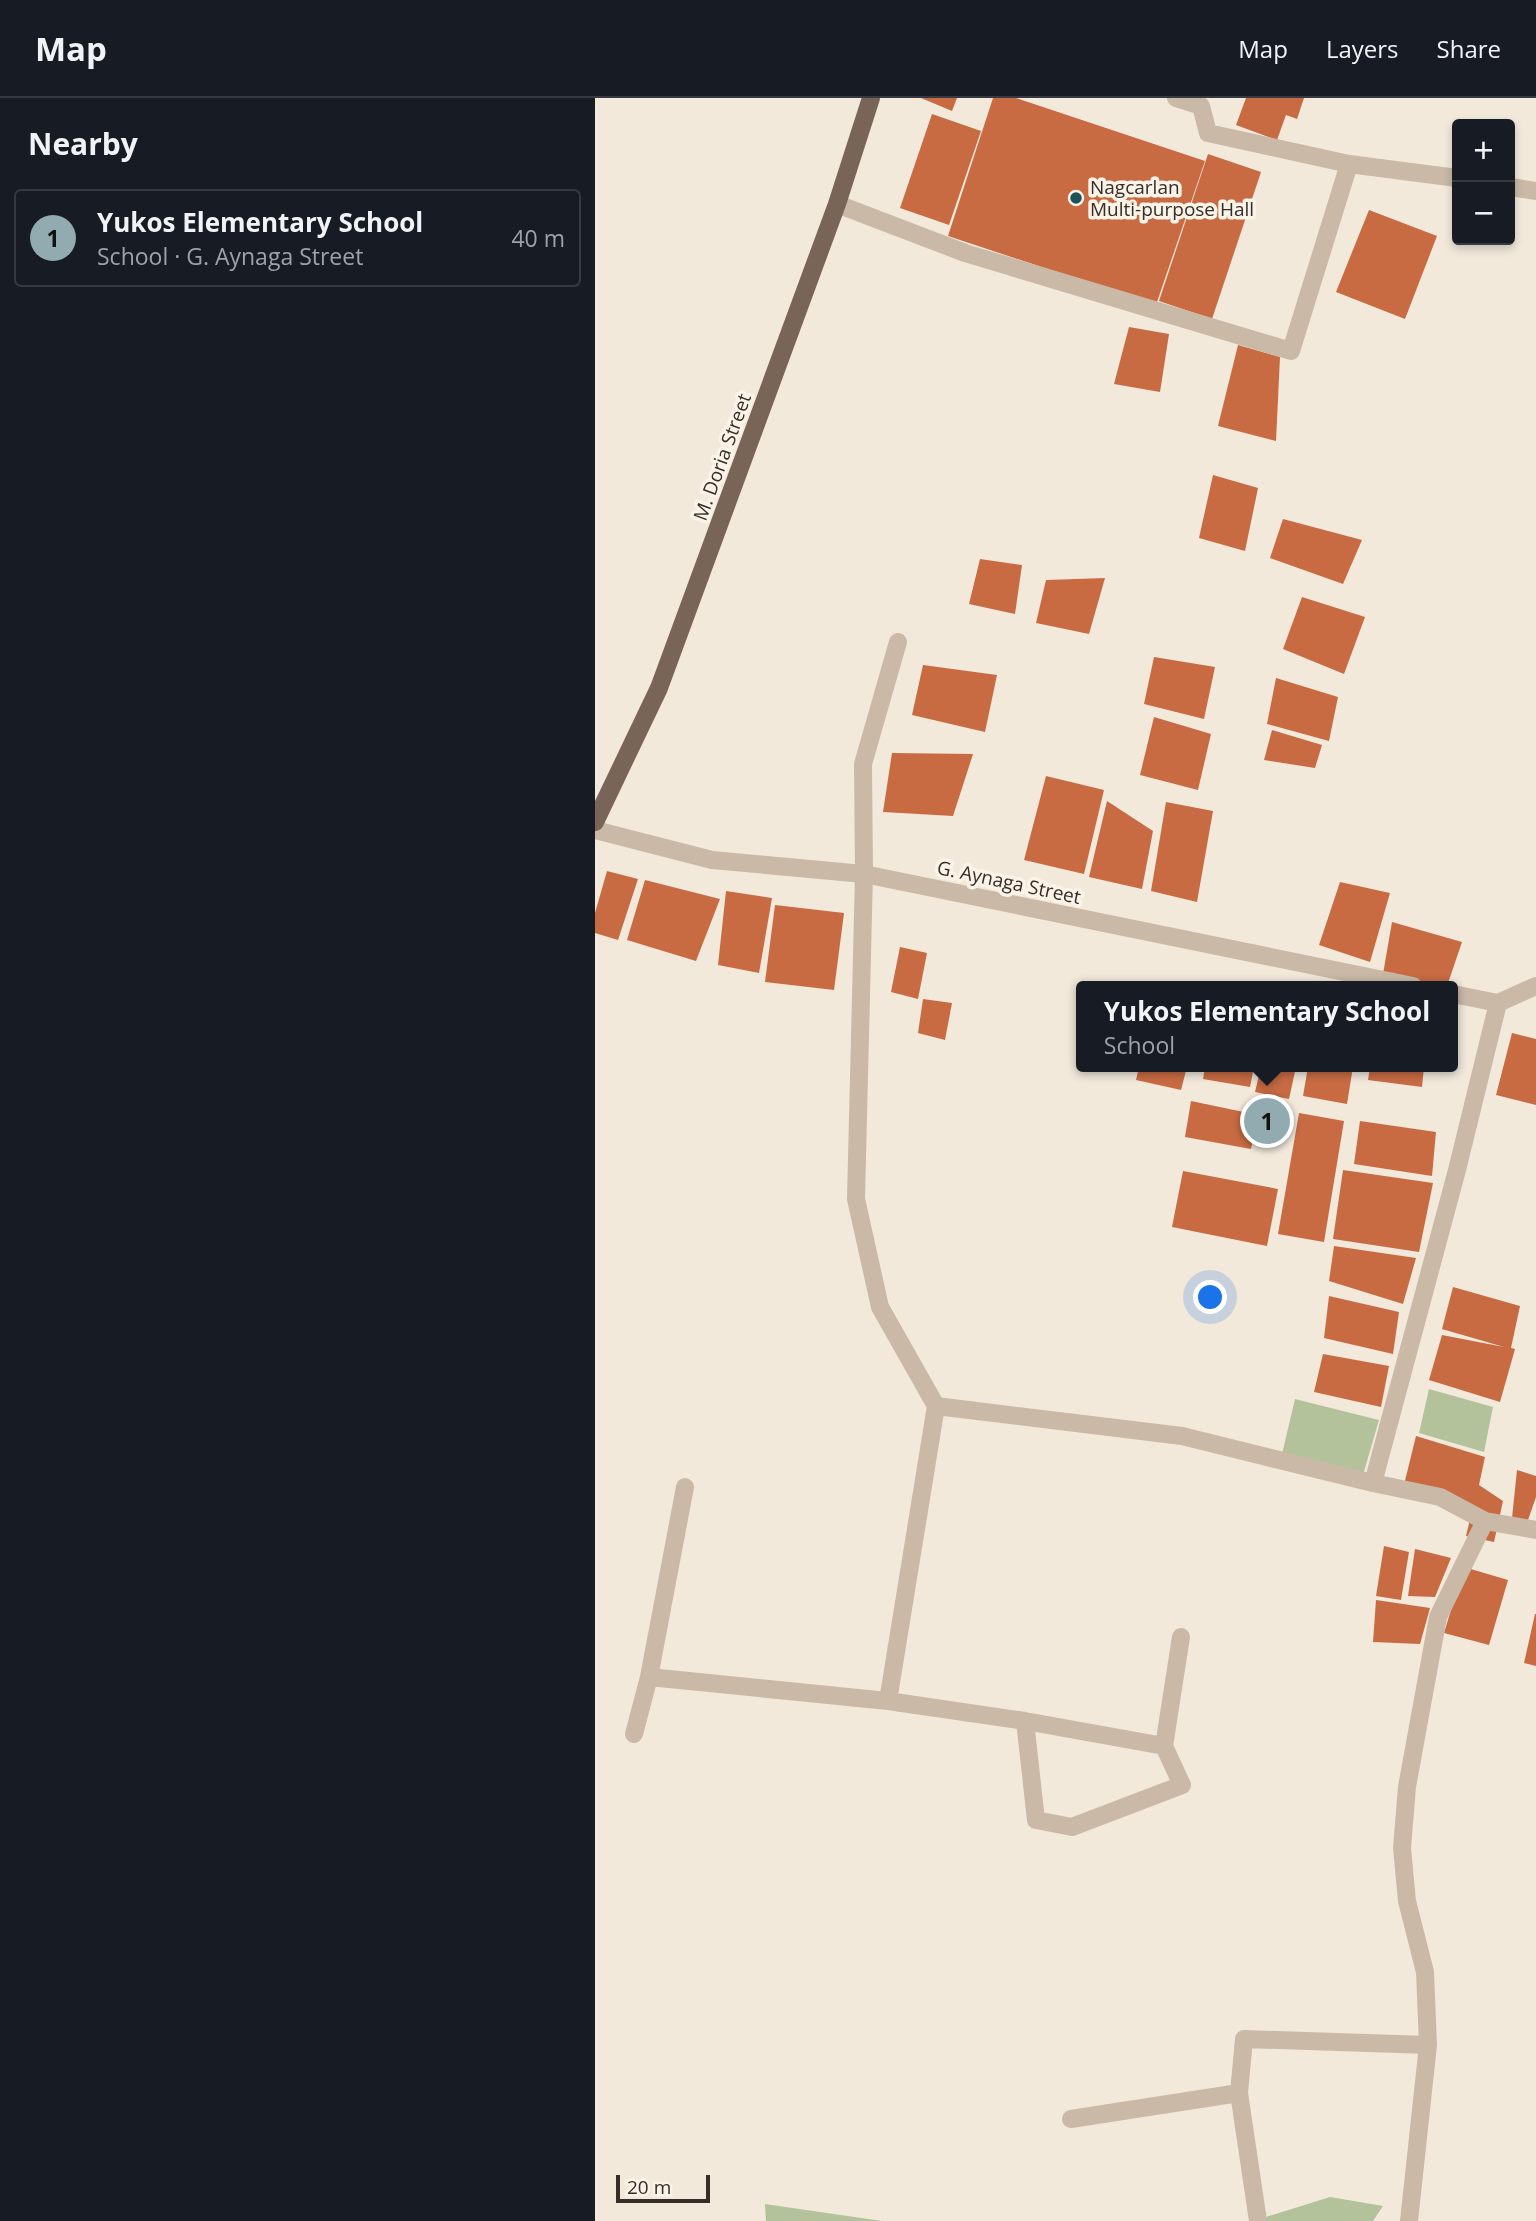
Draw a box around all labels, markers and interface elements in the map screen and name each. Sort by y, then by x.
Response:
text: Map [35,26,107,71]
text: Map [1238,32,1288,65]
text: Layers [1326,32,1399,65]
text: Share [1437,32,1501,65]
map controls [1452,119,1515,245]
button: + [1452,119,1515,182]
text: Nearby [28,123,138,164]
place label: Nagcarlan Multi-purpose Hall [1090,174,1254,222]
button: − [1452,182,1515,245]
marker: Nagcarlan Multi-purpose Hall [1068,190,1084,206]
text: Yukos Elementary School [97,204,423,240]
text: 1 [46,222,60,254]
text: 40 m [511,222,565,254]
text: School · G. Aynaga Street [97,240,363,272]
street label: M. Doria Street [687,390,757,524]
street label: G. Aynaga Street [935,854,1084,910]
popup [1076,981,1458,1072]
text: Yukos Elementary School [1104,993,1430,1029]
text: School [1104,1029,1175,1061]
pin: 1 [1244,1095,1290,1147]
your location [1193,1280,1227,1314]
scale bar [616,2172,711,2204]
text: 20 m [627,2174,671,2200]

